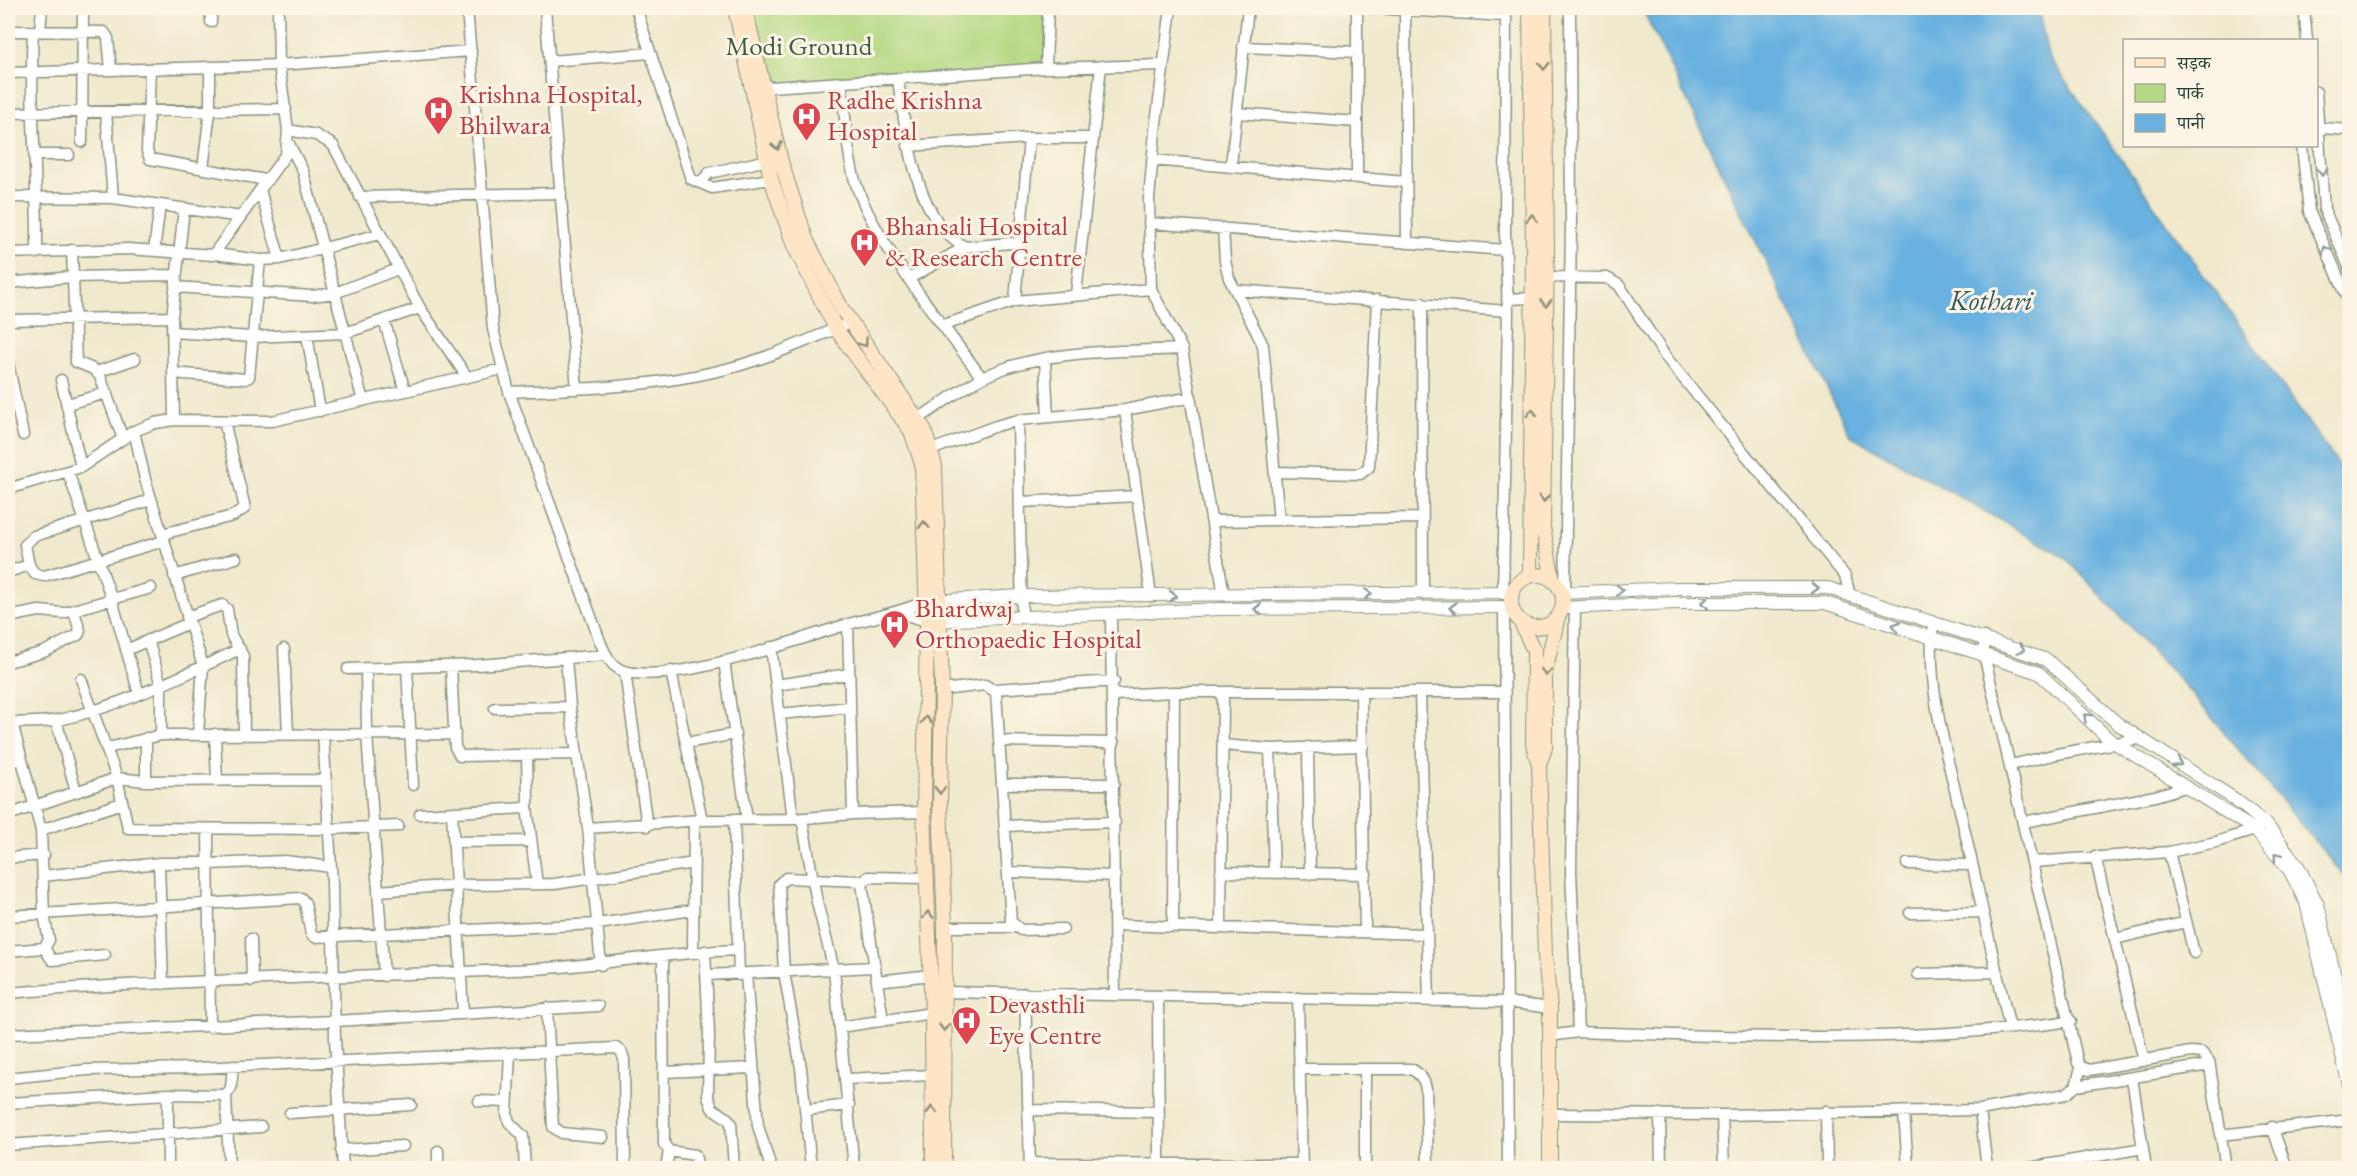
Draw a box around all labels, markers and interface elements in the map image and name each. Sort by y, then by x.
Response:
park label: Modi Ground [725,28,873,63]
legend [2123,39,2318,147]
text: सड़क [2176,51,2212,74]
one-way arrow [1538,61,1550,70]
place label: Krishna Hospital, Bhilwara [459,76,643,142]
text: पार्क [2176,81,2205,104]
place label: Radhe Krishna Hospital [827,82,982,148]
hospital icon: Krishna Hospital, Bhilwara [422,94,454,136]
hospital icon: Radhe Krishna Hospital [790,100,822,142]
text: पानी [2176,111,2206,134]
one-way arrow [770,141,783,151]
one-way arrow [2316,167,2328,176]
place label: Bhansali Hospital & Research Centre [885,208,1082,274]
one-way arrow [1526,213,1538,222]
hospital icon: Bhansali Hospital & Research Centre [848,226,880,268]
one-way arrow [2321,245,2333,256]
water label: Kothari [1948,282,2035,318]
one-way arrow [1540,298,1552,307]
one-way arrow [857,336,868,347]
one-way arrow [1525,408,1538,417]
one-way arrow [1538,493,1550,502]
one-way arrow [918,521,931,530]
one-way arrow [1810,582,1819,594]
one-way arrow [1615,584,1624,597]
one-way arrow [1364,588,1373,601]
place label: Bhardwaj Orthopaedic Hospital [915,590,1142,656]
one-way arrow [1169,590,1178,602]
one-way arrow [1700,597,1709,609]
one-way arrow [1449,602,1458,614]
one-way arrow [1254,603,1263,615]
hospital icon: Bhardwaj Orthopaedic Hospital [878,608,910,650]
one-way arrow [1891,620,1902,633]
one-way arrow [2015,642,2026,655]
one-way arrow [1540,668,1553,677]
one-way arrow [2083,713,2094,724]
one-way arrow [920,716,932,725]
one-way arrow [2171,756,2182,767]
one-way arrow [934,785,947,794]
one-way arrow [2273,852,2284,863]
one-way arrow [922,911,935,920]
place label: Devasthli Eye Centre [988,986,1101,1052]
hospital icon: Devasthli Eye Centre [951,1004,983,1046]
one-way arrow [938,1022,950,1031]
one-way arrow [926,1106,938,1115]

